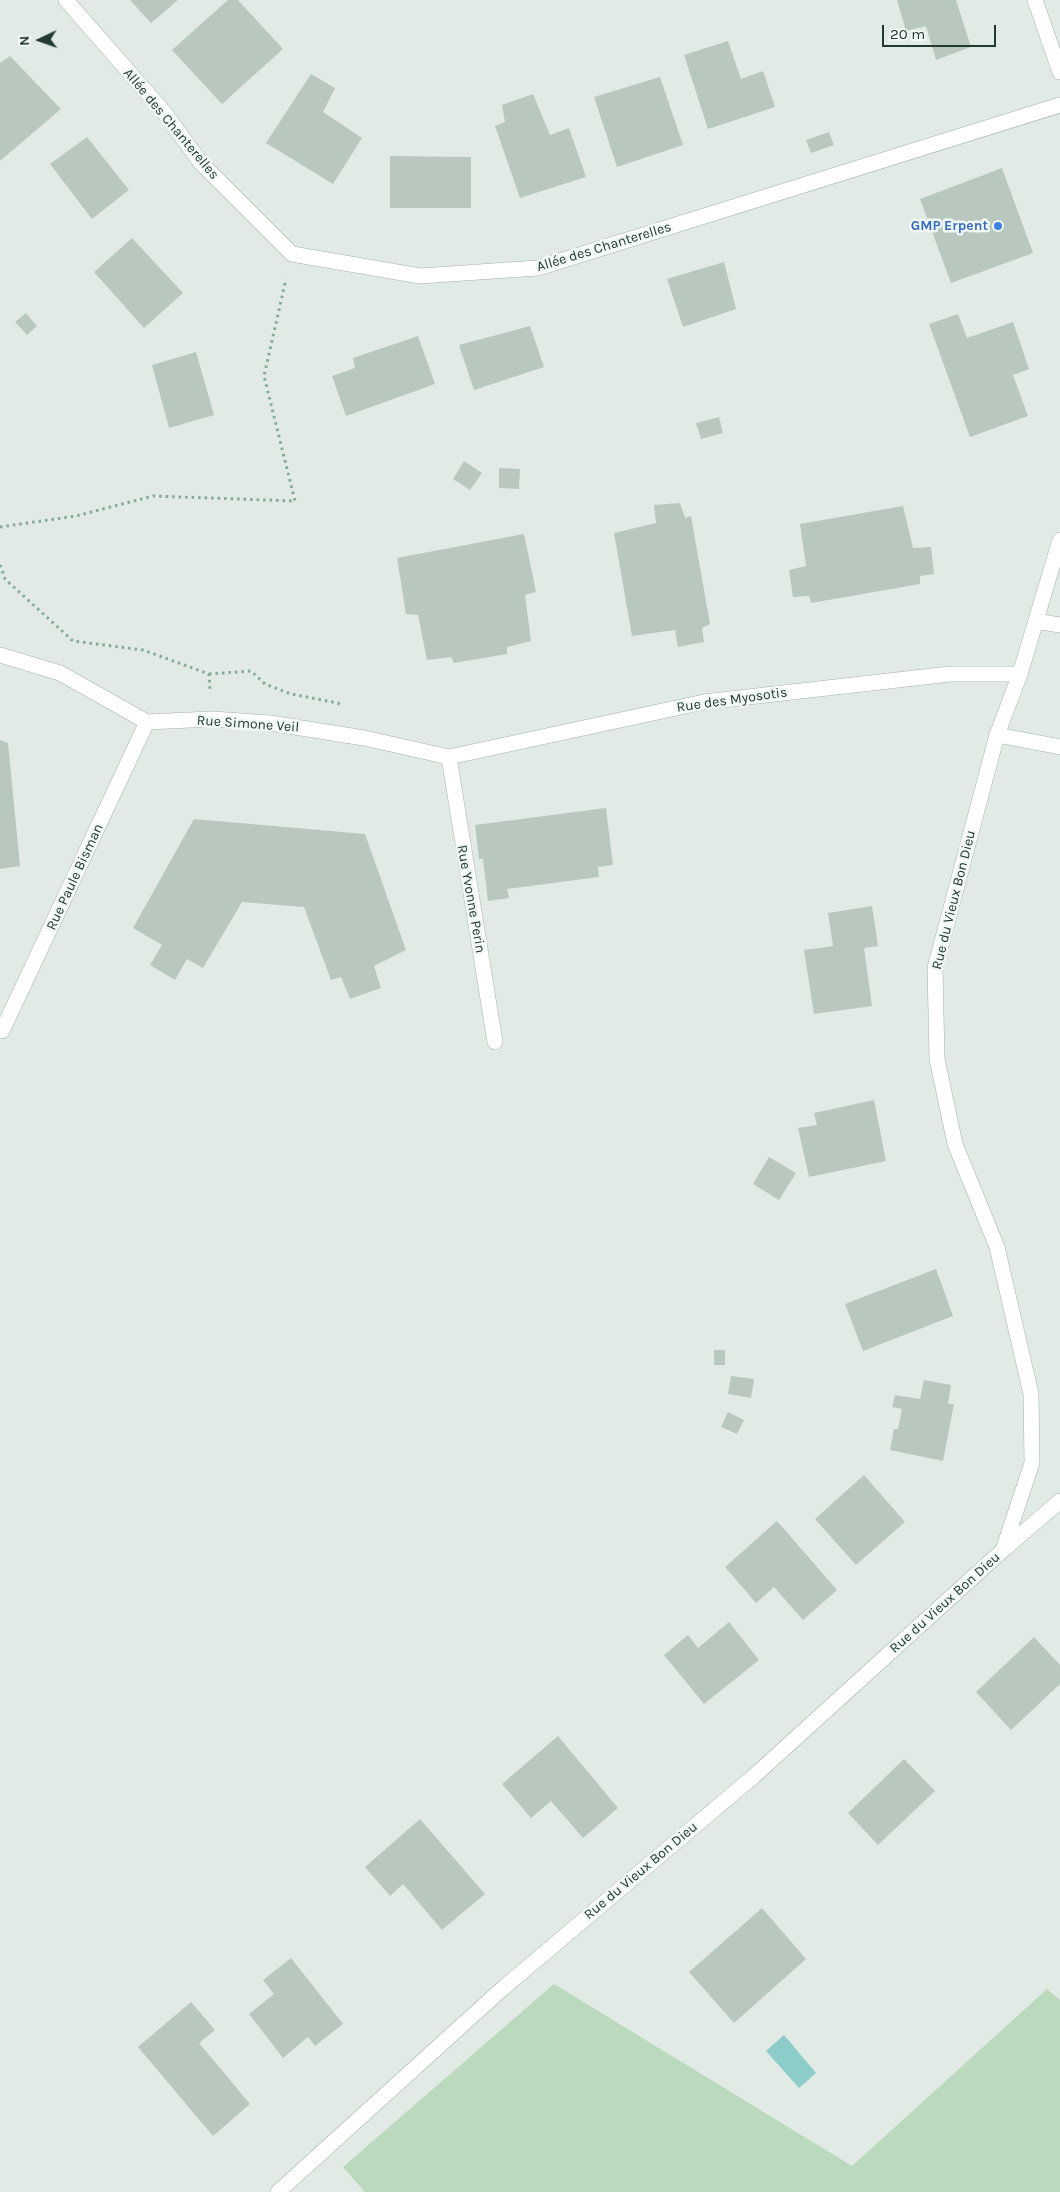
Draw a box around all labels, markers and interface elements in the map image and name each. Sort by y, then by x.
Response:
north arrow [15,15,65,65]
scale bar [885,15,999,47]
text: 20 m [890,25,925,43]
text: N [16,35,33,46]
street label: Allée des Chanterelles [120,65,222,183]
street label: Allée des Chanterelles [535,218,673,276]
place label: GMP Erpent [911,218,988,234]
marker: GMP Erpent [992,220,1004,232]
street label: Rue des Myosotis [676,684,788,716]
street label: Rue Simone Veil [196,712,300,736]
street label: Rue Paule Bisman [43,821,107,933]
street label: Rue du Vieux Bon Dieu [929,829,979,971]
street label: Rue Yvonne Perin [453,844,489,954]
street label: Rue du Vieux Bon Dieu [886,1549,1004,1657]
street label: Rue du Vieux Bon Dieu [581,1819,701,1923]

